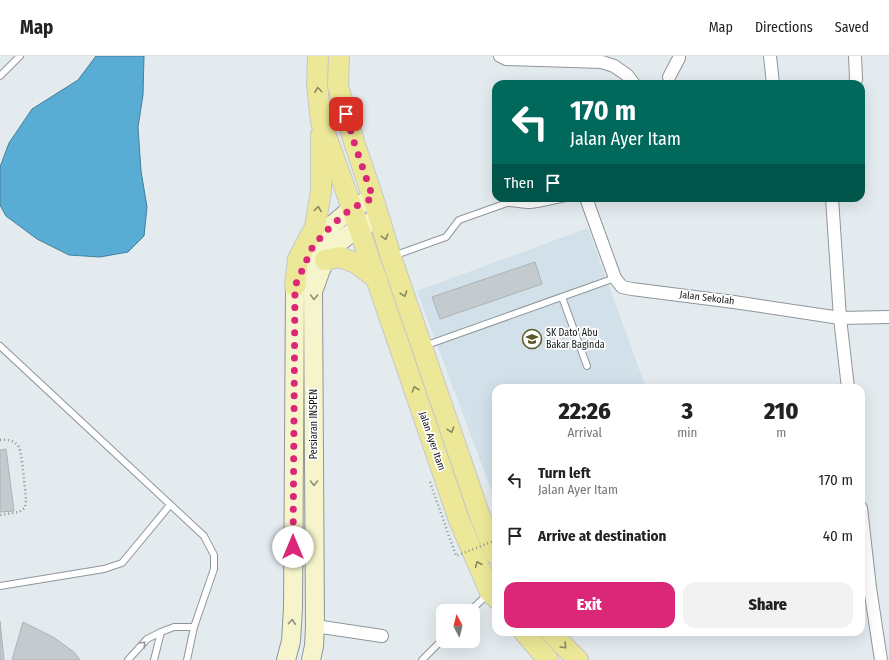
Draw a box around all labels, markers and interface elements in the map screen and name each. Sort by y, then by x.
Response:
text: Map [20,16,53,39]
text: Map [709,19,733,36]
text: Directions [755,19,813,36]
text: Saved [835,19,869,36]
one-way arrow [313,87,322,94]
text: 170 m [570,94,636,127]
icon: left [504,96,556,148]
pin [329,97,363,131]
icon: arrive [335,103,357,125]
text: Jalan Ayer Itam [570,128,681,150]
icon: arrive [542,172,564,194]
text: Then [504,174,534,192]
one-way arrow [313,206,322,212]
one-way arrow [380,234,389,241]
street label: Jalan Sekolah [679,289,735,307]
one-way arrow [399,290,408,297]
one-way arrow [309,294,318,300]
place label: SK Dato' Abu Bakar Baginda [546,327,605,351]
school or university icon: SK Dato' Abu Bakar Baginda [521,328,543,350]
one-way arrow [411,386,420,393]
street label: Persiaran INSPEN [308,389,320,459]
text: 22:26 [559,397,611,425]
text: 3 [682,397,693,425]
text: 210 [764,397,798,425]
street label: Jalan Ayer Itam [416,410,448,472]
text: Arrival [567,425,602,440]
text: min [677,425,697,440]
text: m [776,425,786,440]
one-way arrow [446,426,454,433]
text: Turn left [538,464,591,482]
icon: left [504,469,526,491]
text: 170 m [818,471,853,489]
one-way arrow [310,480,318,486]
text: Jalan Ayer Itam [538,482,618,497]
icon: arrive [504,525,526,547]
position arrow [272,526,314,568]
text: Arrive at destination [538,527,666,545]
text: 40 m [823,527,853,545]
one-way arrow [475,561,483,568]
button: Exit [504,582,675,628]
button: Share [683,582,853,628]
north arrow [436,604,480,648]
map controls [436,604,480,648]
one-way arrow [288,619,297,625]
one-way arrow [138,641,146,649]
one-way arrow [559,641,567,649]

